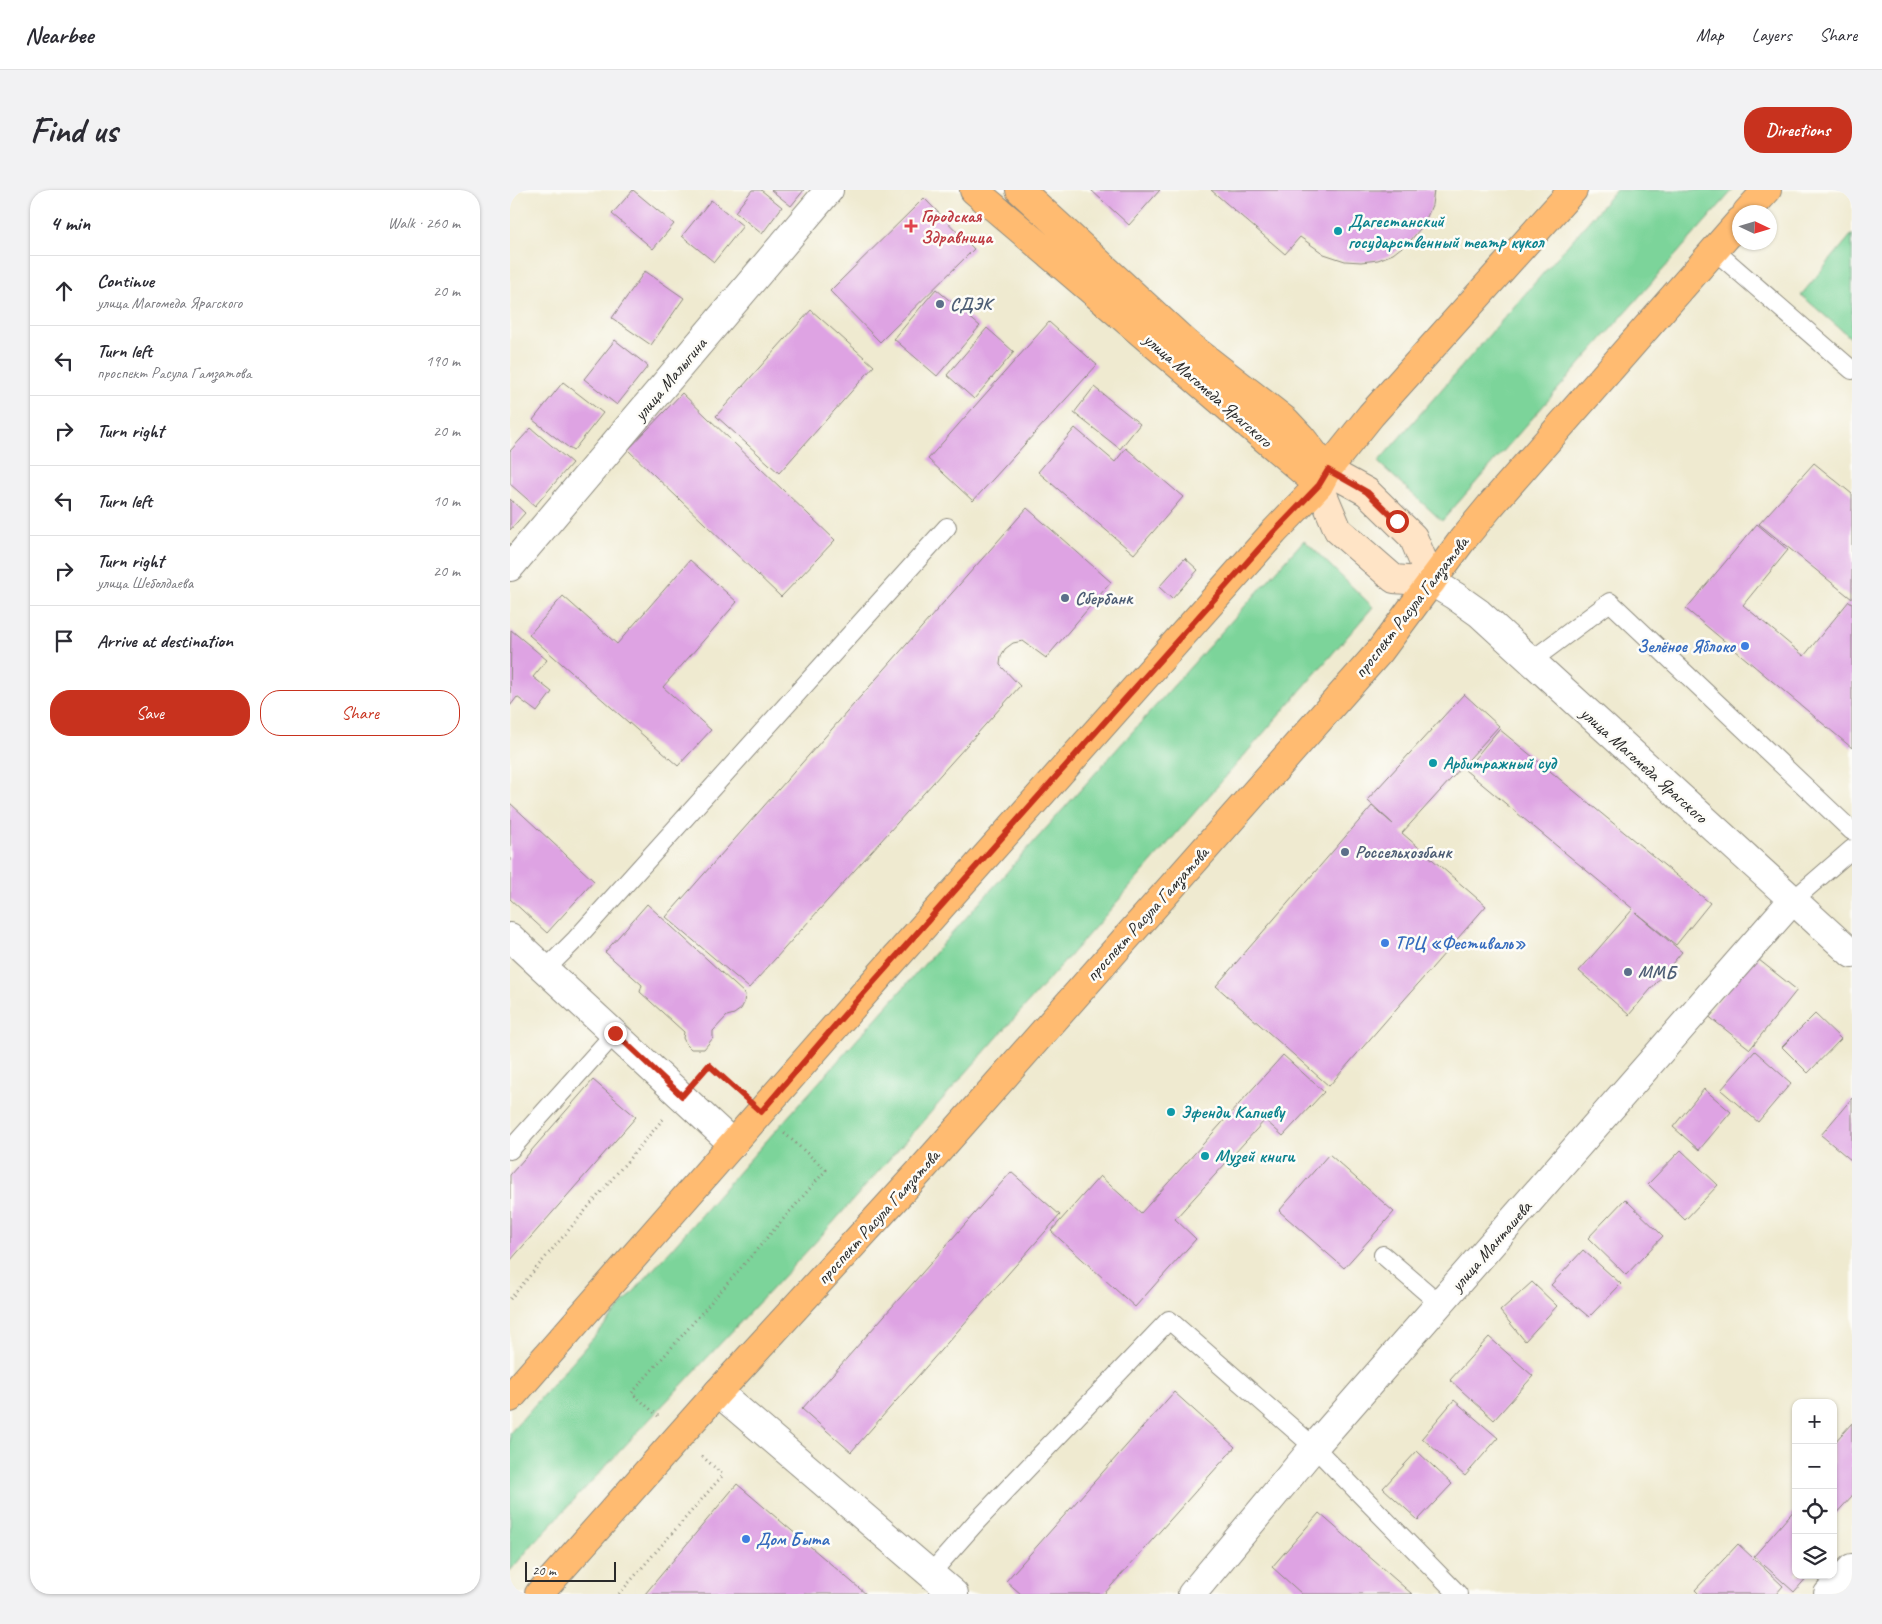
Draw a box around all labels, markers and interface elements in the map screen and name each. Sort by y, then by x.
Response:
text: Nearbee [25,20,93,50]
text: Map [1696,24,1724,46]
text: Layers [1752,24,1791,46]
text: Share [1819,24,1857,46]
button: Directions [1744,107,1852,153]
text: Find us [30,108,117,153]
place label: Городская Здравница [921,205,994,248]
north arrow [1732,205,1777,250]
text: 4 min [50,210,90,236]
place label: Дагестанский государственный театр кукол [1348,210,1545,253]
text: Walk · 260 m [388,213,460,233]
marker: Городская Здравница [905,220,917,232]
marker: Дагестанский государственный театр кукол [1332,225,1344,237]
text: Continue [97,269,154,293]
icon: ahead [50,277,78,305]
text: 20 m [433,281,460,301]
text: улица Магомеда Ярагского [97,293,242,313]
place label: СДЭК [950,293,995,315]
marker: СДЭК [934,298,946,310]
street label: улица Магомеда Ярагского [1138,327,1278,453]
street label: улица Малыгина [628,332,712,426]
text: Turn left [97,339,152,363]
icon: left [50,347,78,375]
text: 190 m [426,351,460,371]
text: проспект Расула Гамзатова [97,363,251,383]
icon: right [50,417,78,445]
text: Turn right [97,419,164,443]
text: 20 m [433,421,460,441]
icon: left [50,487,78,515]
text: Turn left [97,489,152,513]
text: 10 m [433,491,460,511]
route start [1386,510,1409,533]
street label: проспект Расула Гамзатова [1349,531,1475,683]
text: Turn right [97,549,164,573]
icon: right [50,557,78,585]
text: 20 m [433,561,460,581]
text: улица Шеболдаева [97,573,193,593]
place label: Сбербанк [1075,587,1134,609]
marker: Сбербанк [1059,592,1071,604]
icon: arrive [50,627,78,655]
text: Arrive at destination [97,629,233,653]
place label: Зелёное Яблоко [1637,635,1736,657]
marker: Зелёное Яблоко [1739,640,1751,652]
button: Save [50,690,250,736]
button: Share [260,690,460,736]
street label: улица Магомеда Ярагского [1575,702,1713,829]
place label: Арбитражный суд [1443,752,1558,774]
marker: Арбитражный суд [1427,757,1439,769]
street label: проспект Расула Гамзатова [1081,841,1215,987]
place label: Россельхозбанк [1355,841,1453,863]
marker: Россельхозбанк [1339,846,1351,858]
place label: ТРЦ «Фестиваль» [1395,932,1526,954]
marker: ТРЦ «Фестиваль» [1379,937,1391,949]
place label: ММБ [1638,961,1678,983]
marker: ММБ [1622,966,1634,978]
route end [604,1022,627,1045]
place label: Эфенди Капиеву [1181,1101,1286,1123]
marker: Эфенди Капиеву [1165,1106,1177,1118]
street label: проспект Расула Гамзатова [812,1144,946,1290]
place label: Музей книги [1215,1145,1296,1168]
marker: Музей книги [1199,1150,1211,1162]
street label: улица Манташева [1445,1195,1537,1296]
map controls [1792,1399,1837,1579]
button: + [1792,1399,1837,1444]
button: − [1792,1444,1837,1489]
button: locate [1792,1489,1837,1534]
place label: Дом Быта [756,1528,831,1550]
marker: Дом Быта [740,1533,752,1545]
button: layers [1792,1534,1837,1579]
scale bar [525,1559,616,1582]
text: 20 m [532,1562,556,1579]

